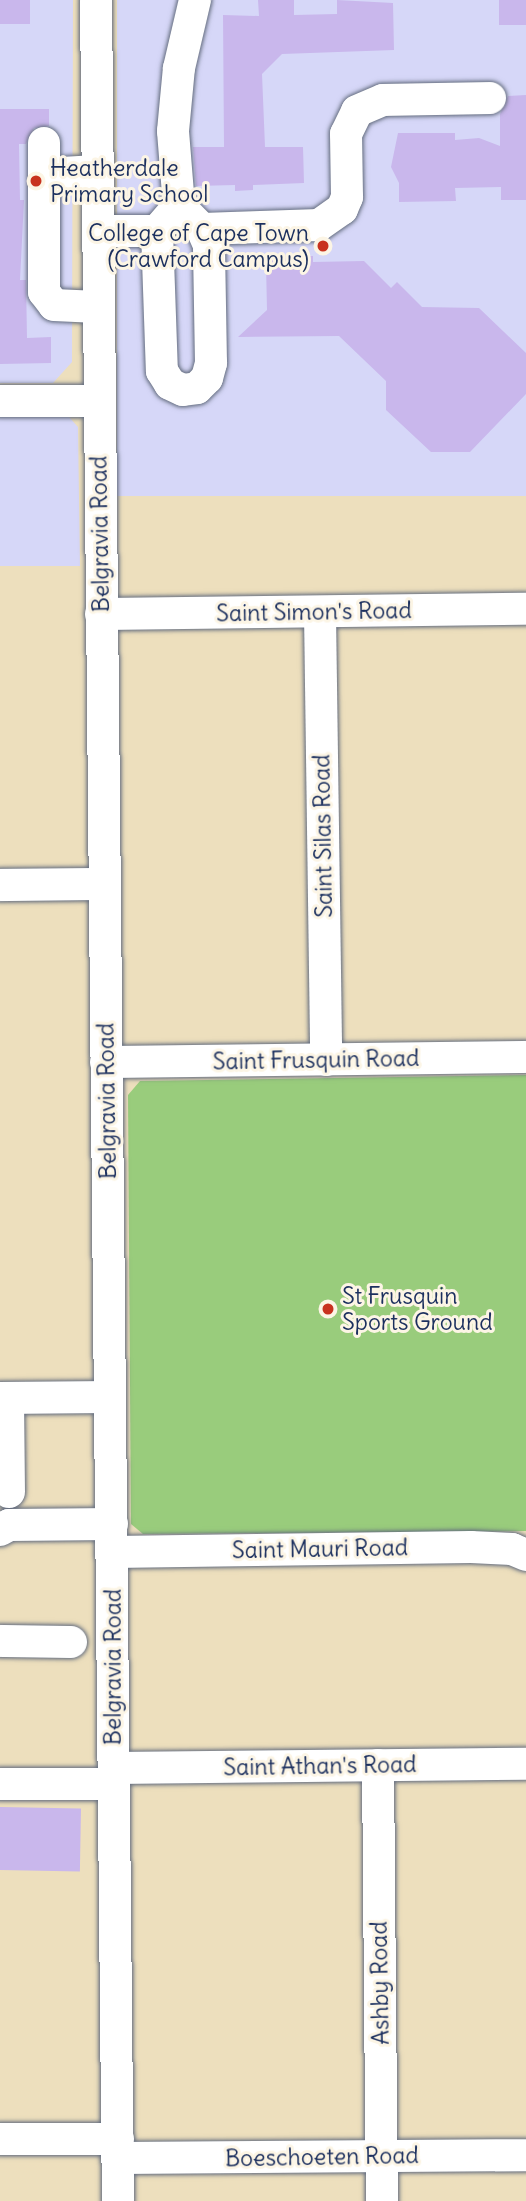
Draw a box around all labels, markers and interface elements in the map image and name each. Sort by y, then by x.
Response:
place label: Heatherdale Primary School [50,154,208,208]
marker: Heatherdale Primary School [28,173,44,189]
place label: College of Cape Town (Crawford Campus) [88,219,309,273]
marker: College of Cape Town (Crawford Campus) [315,238,331,254]
street label: Belgravia Road [85,455,115,613]
street label: Saint Simon's Road [216,596,412,628]
street label: Saint Silas Road [308,754,338,918]
street label: Belgravia Road [92,1022,122,1180]
street label: Saint Frusquin Road [212,1044,420,1076]
place label: St Frusquin Sports Ground [342,1282,493,1336]
marker: St Frusquin Sports Ground [320,1301,336,1317]
street label: Saint Mauri Road [232,1534,408,1564]
street label: Belgravia Road [99,1589,127,1745]
street label: Saint Athan's Road [223,1751,417,1781]
street label: Ashby Road [365,1921,395,2045]
street label: Boeschoeten Road [225,2142,419,2172]

